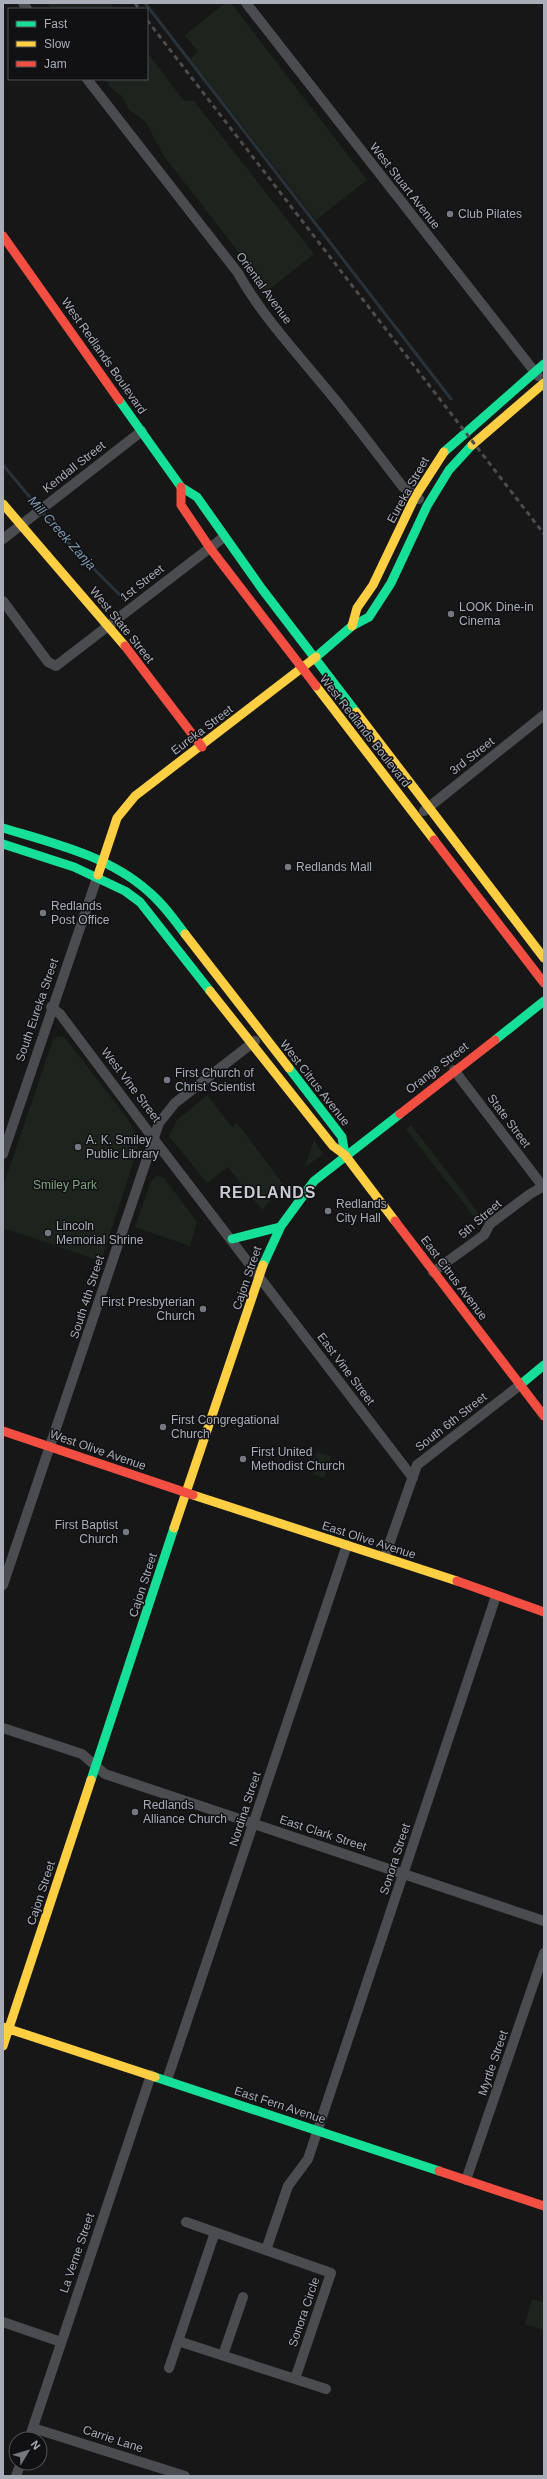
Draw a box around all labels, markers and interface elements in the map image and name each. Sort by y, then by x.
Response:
legend [8,8,148,80]
text: Fast [44,17,68,31]
text: Slow [44,37,70,51]
text: Jam [44,57,67,71]
street label: West Stuart Avenue [367,140,443,232]
place label: Club Pilates [458,207,522,221]
marker: Club Pilates [445,209,455,219]
street label: Oriental Avenue [233,249,295,327]
street label: West Redlands Boulevard [59,295,149,417]
street label: Kendall Street [40,438,109,496]
street label: Eureka Street [384,454,432,525]
water label: Mill Creek Zanja [25,493,99,573]
street label: 1st Street [117,561,167,604]
street label: West State Street [87,584,157,666]
place label: LOOK Dine-in Cinema [459,600,534,628]
marker: LOOK Dine-in Cinema [446,609,456,619]
street label: West Redlands Boulevard [317,672,413,790]
street label: Eureka Street [168,702,236,758]
street label: 3rd Street [447,734,498,778]
place label: Redlands Mall [296,860,372,874]
marker: Redlands Mall [283,862,293,872]
place label: Redlands Post Office [51,899,110,927]
marker: Redlands Post Office [38,908,48,918]
street label: South Eureka Street [13,956,61,1063]
street label: West Citrus Avenue [277,1037,353,1129]
street label: Orange Street [403,1039,472,1097]
street label: West Vine Street [98,1045,164,1126]
place label: First Church of Christ Scientist [175,1066,256,1094]
marker: First Church of Christ Scientist [162,1075,172,1085]
street label: State Street [484,1091,534,1151]
place label: A. K. Smiley Public Library [86,1133,159,1161]
marker: A. K. Smiley Public Library [73,1142,83,1152]
park label: Smiley Park [33,1178,98,1192]
district label: REDLANDS [220,1184,316,1201]
street label: 5th Street [456,1196,505,1241]
place label: Redlands City Hall [336,1197,387,1225]
marker: Redlands City Hall [323,1206,333,1216]
place label: Lincoln Memorial Shrine [56,1219,144,1247]
marker: Lincoln Memorial Shrine [43,1228,53,1238]
street label: East Citrus Avenue [418,1233,490,1323]
street label: Cajon Street [230,1244,265,1312]
street label: South 4th Street [67,1253,107,1340]
place label: First Presbyterian Church [101,1295,195,1323]
marker: First Presbyterian Church [198,1304,208,1314]
street label: East Vine Street [314,1330,378,1408]
street label: South 6th Street [413,1389,490,1454]
place label: First Congregational Church [171,1413,279,1441]
marker: First Congregational Church [158,1422,168,1432]
street label: West Olive Avenue [48,1427,148,1473]
place label: First United Methodist Church [251,1445,345,1473]
marker: First United Methodist Church [238,1454,248,1464]
place label: First Baptist Church [55,1518,119,1546]
street label: East Olive Avenue [320,1518,418,1562]
marker: First Baptist Church [121,1527,131,1537]
street label: Cajon Street [126,1550,160,1619]
street label: Nordina Street [226,1769,264,1848]
place label: Redlands Alliance Church [143,1798,227,1826]
marker: Redlands Alliance Church [130,1807,140,1817]
street label: East Clark Street [278,1812,369,1854]
street label: Sonora Street [377,1821,413,1896]
street label: Cajon Street [24,1858,58,1927]
street label: Myrtle Street [475,2028,511,2097]
street label: East Fern Avenue [233,2084,328,2126]
street label: La Verne Street [57,2211,97,2295]
street label: Sonora Circle [286,2275,323,2349]
street label: Carrie Lane [81,2423,145,2455]
north arrow [8,2431,48,2471]
text: N [29,2438,43,2452]

